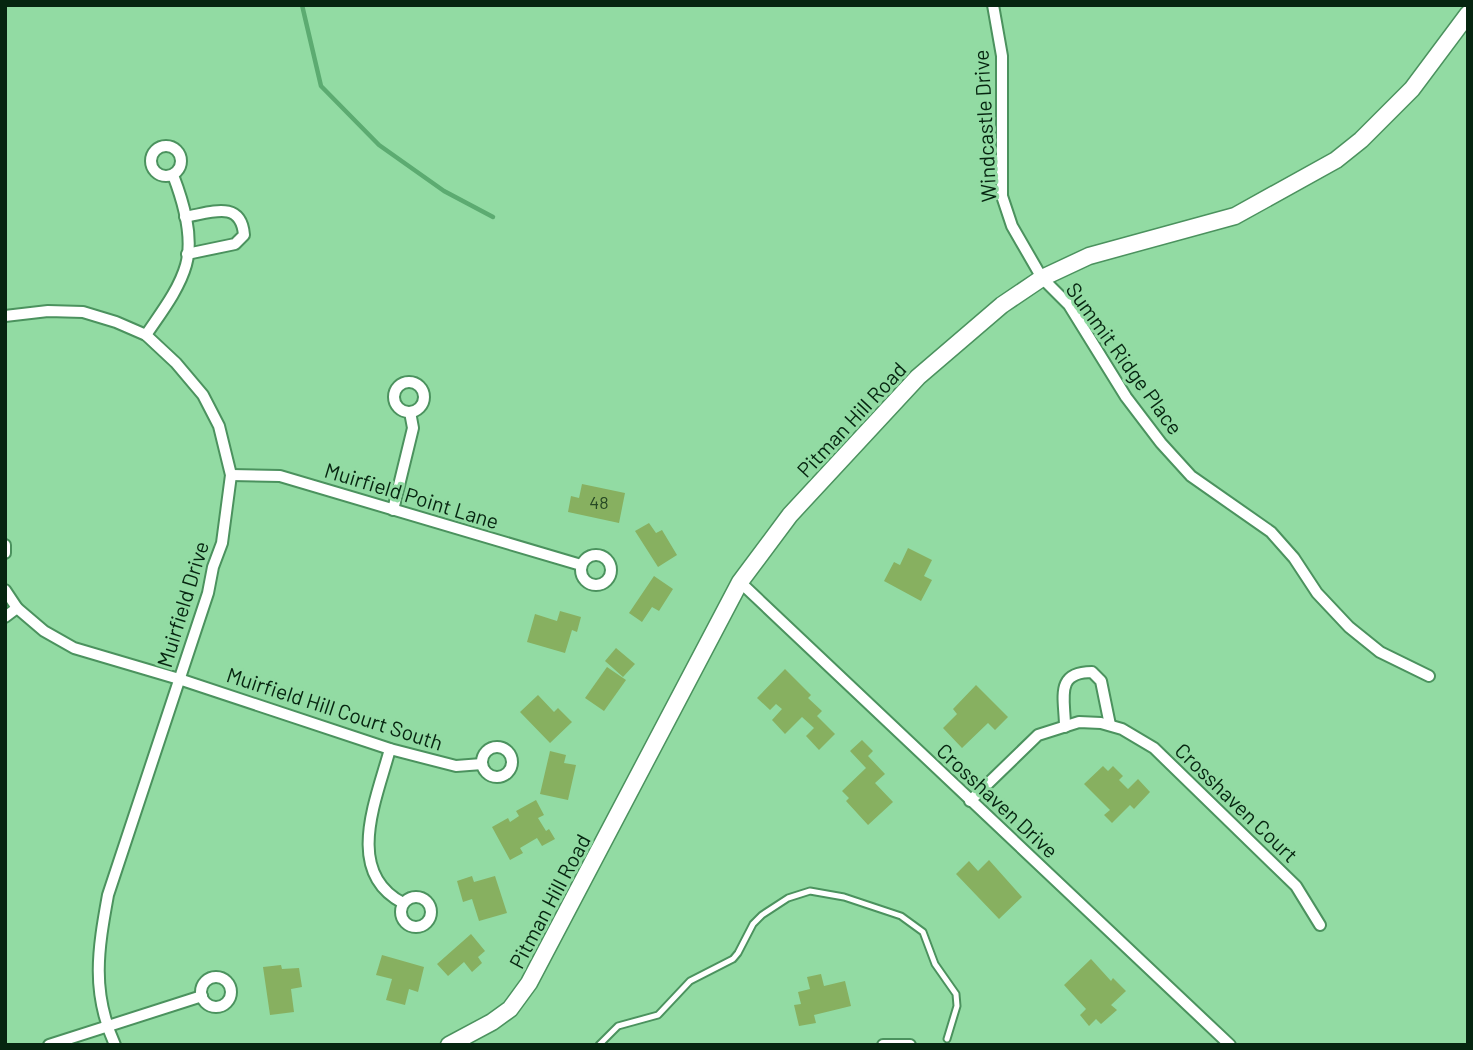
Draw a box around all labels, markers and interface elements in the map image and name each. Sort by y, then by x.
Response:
street label: Windcastle Drive [968,49,1000,203]
street label: Summit Ridge Place [1061,277,1189,439]
street label: Pitman Hill Road [791,356,911,482]
street label: Muirfield Point Lane [322,457,502,533]
house number: 48 [589,491,609,513]
street label: Muirfield Drive [151,538,213,670]
street label: Muirfield Hill Court South [224,661,446,755]
street label: Crosshaven Drive [932,737,1064,863]
street label: Crosshaven Court [1170,737,1304,867]
street label: Pitman Hill Road [503,830,595,972]

